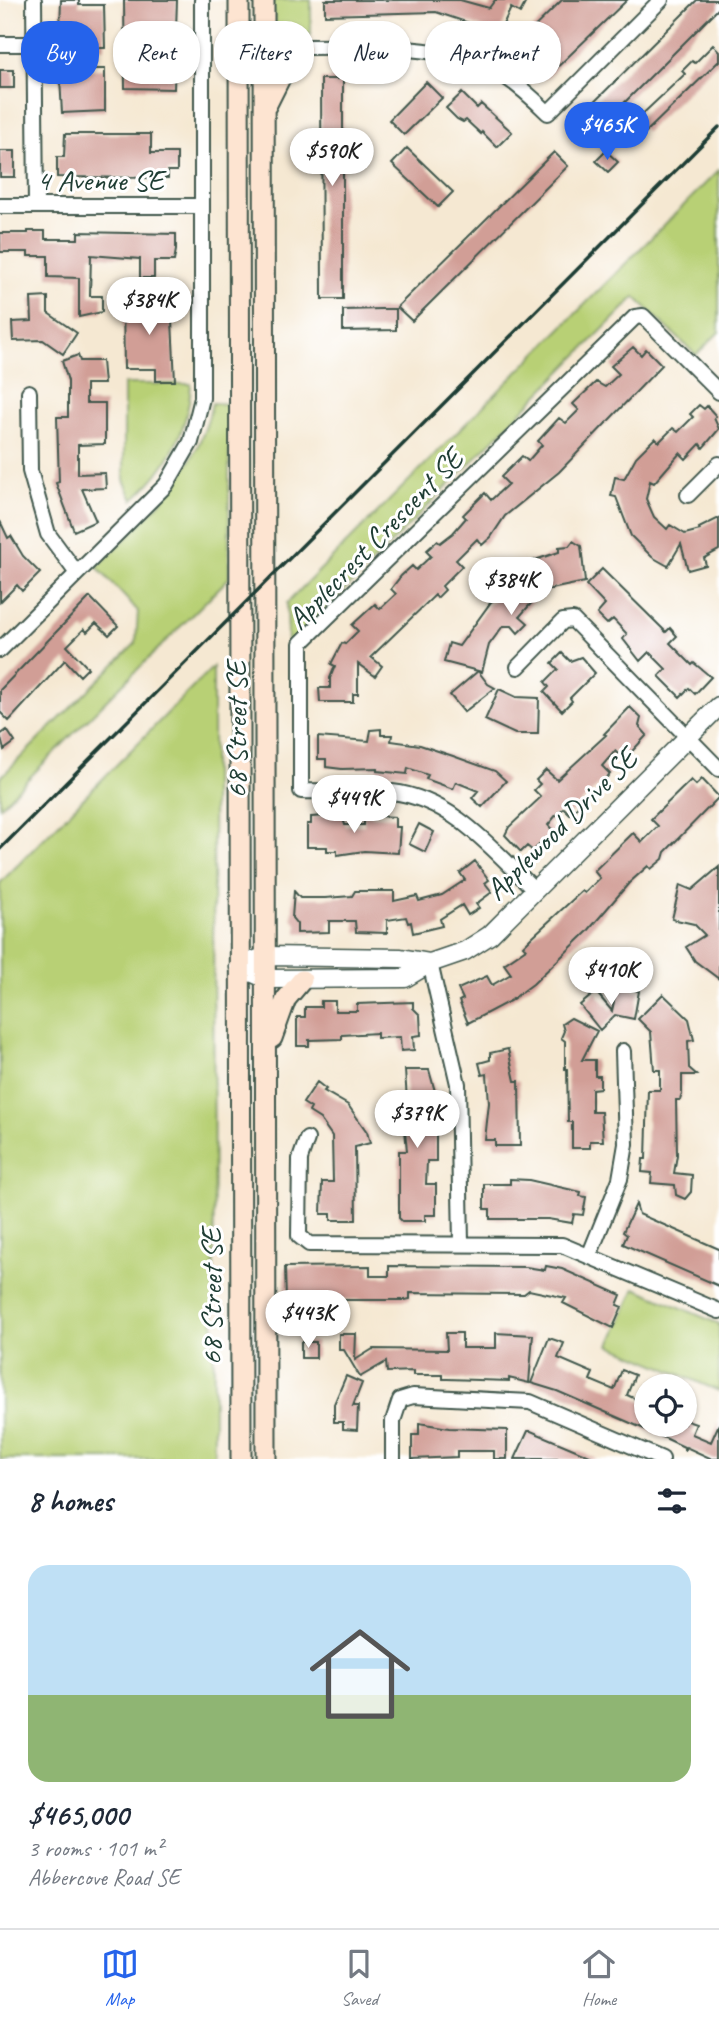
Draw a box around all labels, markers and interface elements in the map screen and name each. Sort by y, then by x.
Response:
chip: Buy [21,21,99,84]
chip: Rent [113,21,200,84]
chip: Filters [214,21,314,84]
chip: New [328,21,411,84]
chip: Apartment [425,21,561,84]
pin: $465K [558,102,656,162]
text: $465K [580,110,634,139]
pin: $590K [283,128,381,188]
text: $590K [306,136,358,165]
street label: 4 Avenue SE [36,161,168,199]
pin: $384K [100,278,198,337]
text: $384K [122,285,176,314]
street label: Applecrest Crescent SE [279,437,474,638]
pin: $384K [462,558,560,617]
text: $384K [484,565,538,594]
street label: 68 Street SE [217,657,255,799]
street label: Applewood Drive SE [477,737,648,908]
pin: $449K [305,776,403,835]
text: $449K [328,783,380,812]
pin: $410K [562,948,660,1007]
text: $410K [584,955,638,984]
pin: $379K [368,1090,466,1150]
text: $379K [391,1098,443,1127]
street label: 68 Street SE [192,1224,230,1366]
pin: $443K [259,1290,357,1350]
text: $443K [281,1298,335,1327]
map controls [634,1374,697,1437]
button: locate [634,1374,697,1437]
text: 8 homes [28,1482,113,1520]
icon: filters [653,1482,691,1520]
icon: home [297,1611,423,1737]
text: $465,000 [28,1796,129,1834]
text: 3 rooms · 101 m² [28,1834,163,1863]
text: Abbercove Road SE [28,1863,180,1892]
tab: Map [101,1945,139,2011]
tab: Saved [340,1945,378,2011]
tab: Home [580,1945,618,2011]

